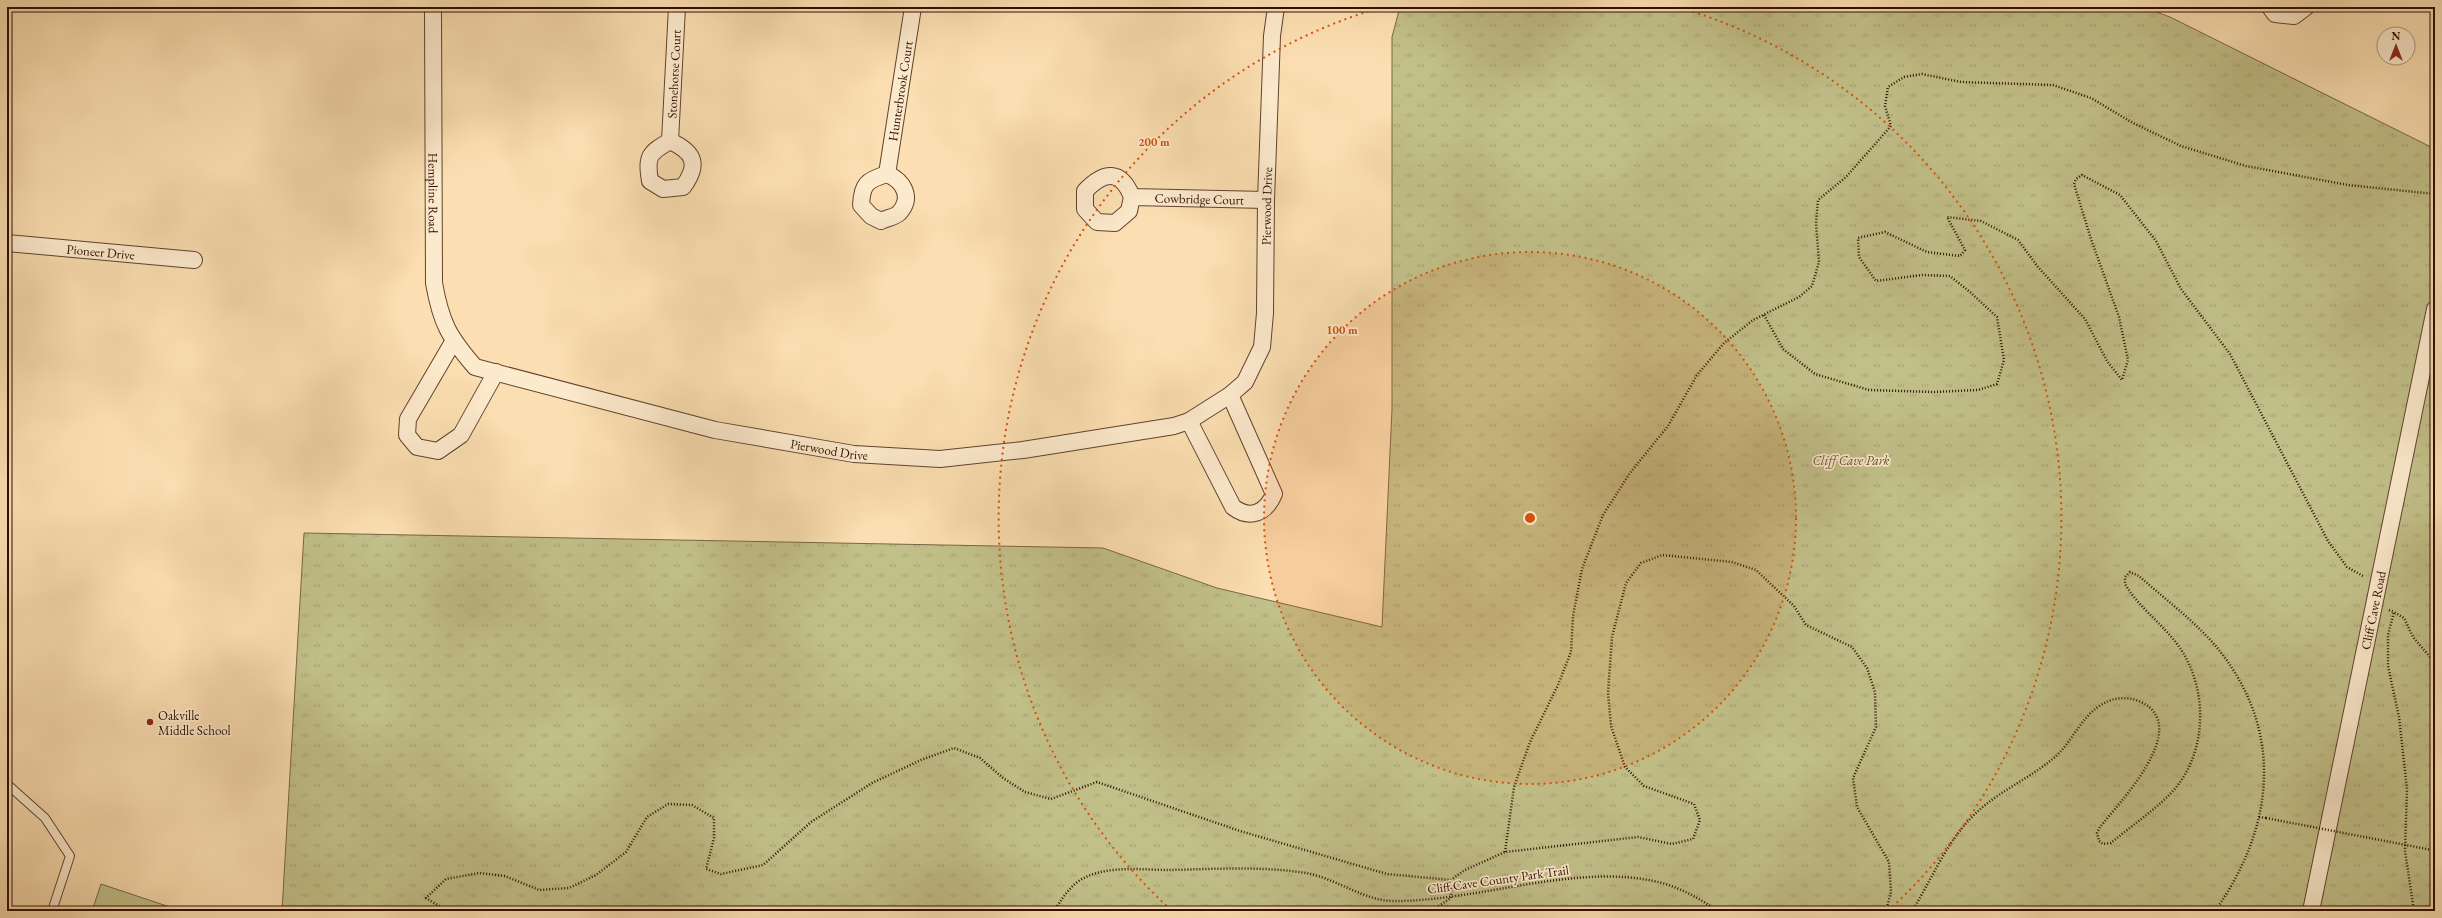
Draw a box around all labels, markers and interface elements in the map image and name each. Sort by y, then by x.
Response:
north arrow [2376,26,2416,66]
street label: Stonehorse Court [663,29,685,119]
text: N [2392,29,2401,43]
street label: Hunterbrook Court [884,40,917,142]
text: 200 m [1138,134,1170,150]
street label: Hempline Road [425,153,442,234]
street label: Pierwood Drive [1258,167,1276,245]
street label: Cowbridge Court [1154,190,1244,209]
street label: Pioneer Drive [66,240,135,264]
text: 100 m [1326,322,1358,338]
street label: Pierwood Drive [789,435,868,464]
park label: Cliff Cave Park [1812,452,1890,469]
centre of rings [1523,511,1537,525]
street label: Cliff Cave Road [2357,569,2390,651]
place label: Oakville Middle School [158,707,231,739]
marker: Oakville Middle School [145,717,155,727]
street label: Cliff Cave County Park Trail [1426,861,1570,898]

